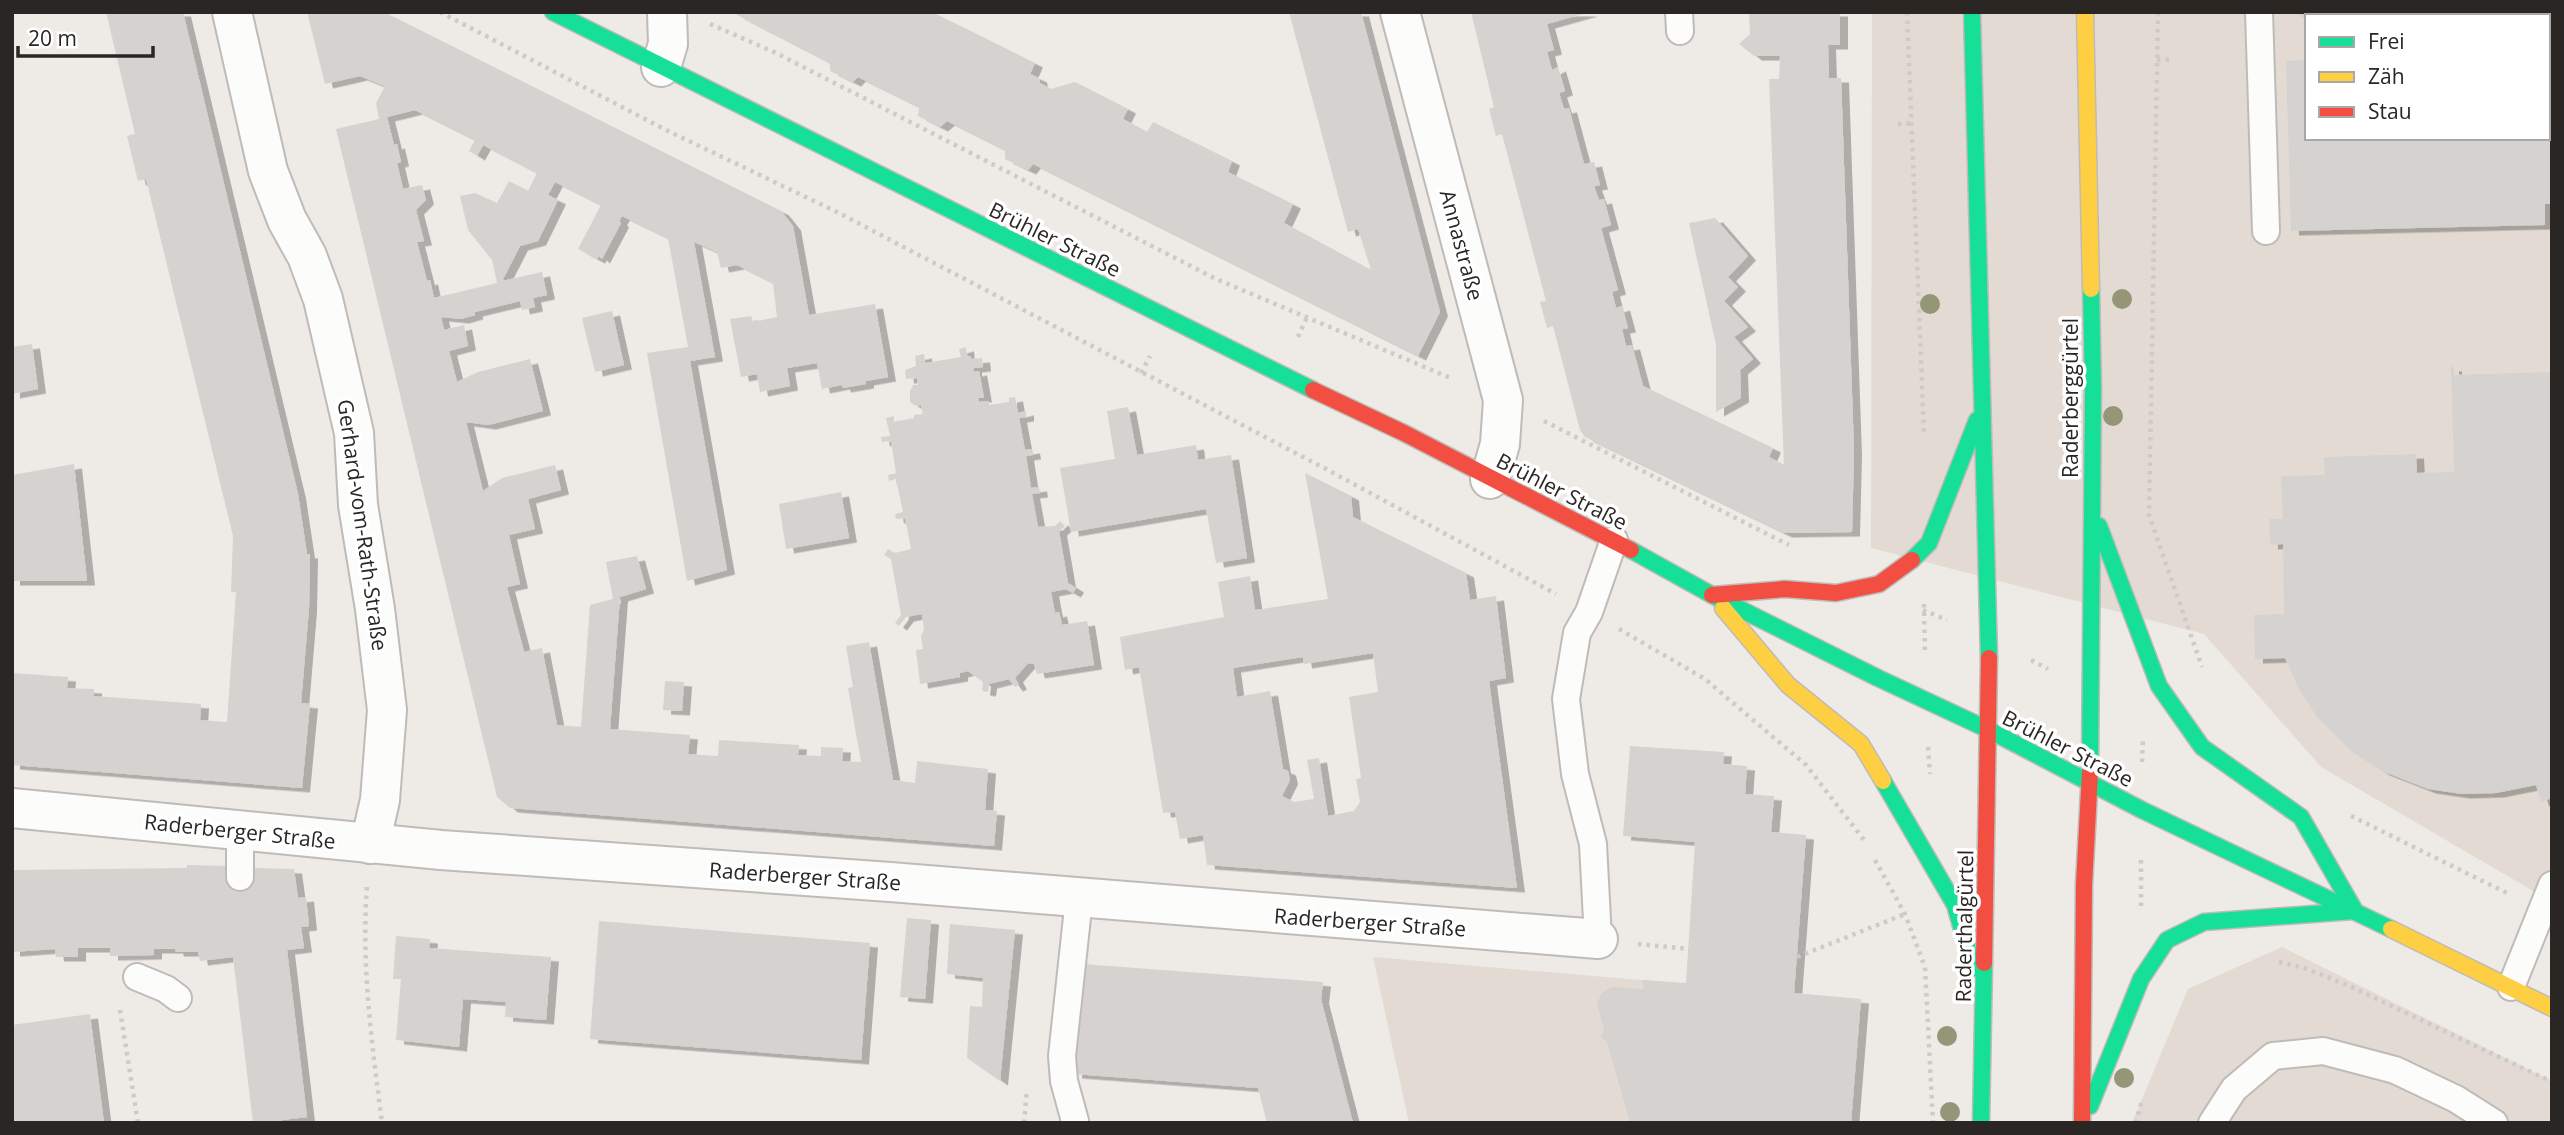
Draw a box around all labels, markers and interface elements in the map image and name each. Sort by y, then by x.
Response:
scale bar [18,14,152,58]
legend [2305,14,2550,140]
text: 20 m [28,24,77,52]
text: Frei [2368,27,2405,55]
text: Zäh [2368,62,2405,90]
text: Stau [2368,97,2412,125]
street label: Annastraße [1434,187,1490,303]
street label: Brühler Straße [985,195,1125,283]
street label: Raderberggürtel [2056,318,2084,478]
street label: Gerhard-vom-Rath-Straße [331,397,395,653]
street label: Brühler Straße [1492,446,1632,536]
street label: Brühler Straße [1998,703,2138,793]
street label: Raderberger Straße [143,807,337,855]
street label: Raderthalgürtel [1949,849,1979,1003]
street label: Raderberger Straße [708,855,902,897]
street label: Raderberger Straße [1273,901,1467,943]

